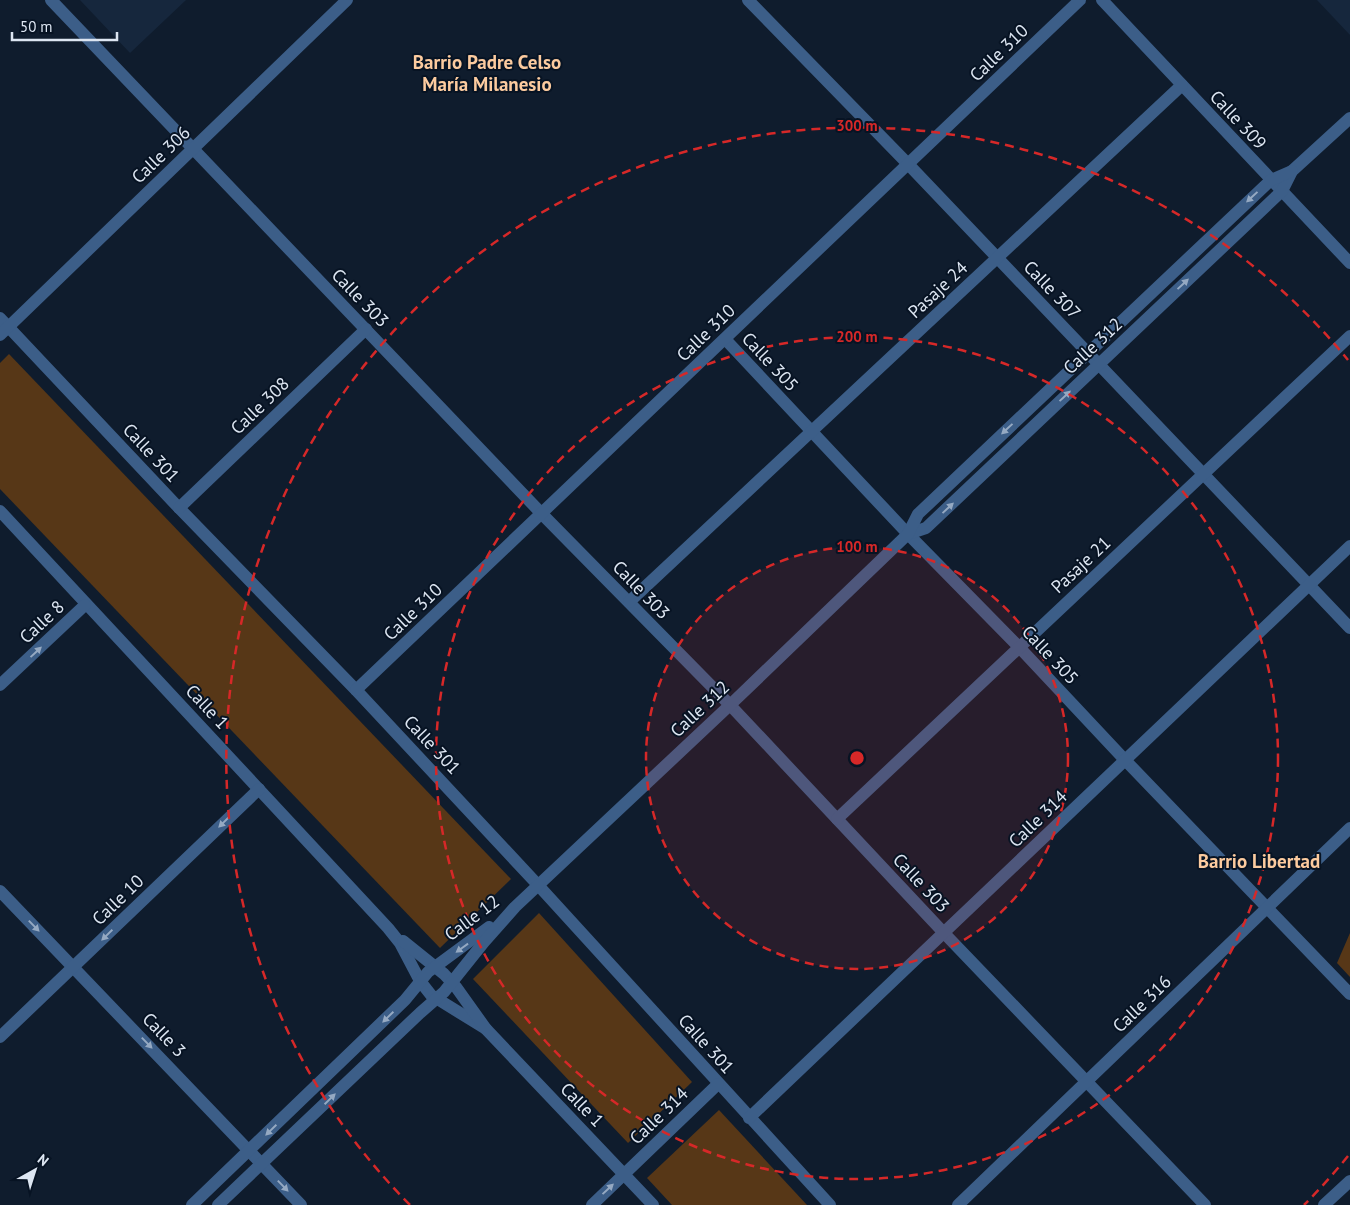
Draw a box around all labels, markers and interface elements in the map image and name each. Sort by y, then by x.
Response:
scale bar [12,10,118,42]
text: 50 m [20,17,53,36]
street label: Calle 310 [964,19,1033,86]
district label: Barrio Padre Celso María Milanesio [413,50,561,96]
street label: Calle 309 [1205,85,1272,154]
text: 300 m [836,116,878,135]
street label: Calle 306 [126,121,195,188]
one-way arrow [1247,191,1259,203]
street label: Calle 307 [1019,255,1086,324]
street label: Pasaje 24 [903,256,972,323]
street label: Calle 303 [327,263,394,332]
one-way arrow [1177,278,1189,290]
street label: Calle 310 [671,299,740,366]
street label: Calle 312 [1058,312,1127,379]
street label: Calle 305 [737,327,804,396]
text: 200 m [836,327,878,346]
street label: Calle 308 [225,372,294,439]
one-way arrow [1059,390,1071,402]
street label: Calle 301 [118,418,185,487]
one-way arrow [1002,423,1014,435]
one-way arrow [941,502,953,514]
street label: Pasaje 21 [1046,531,1115,598]
text: 100 m [836,537,878,556]
street label: Calle 303 [608,555,675,624]
street label: Calle 310 [378,578,447,645]
street label: Calle 8 [14,595,69,648]
street label: Calle 305 [1017,620,1084,689]
one-way arrow [29,646,41,658]
street label: Calle 312 [665,675,734,742]
street label: Calle 1 [181,679,234,734]
street label: Calle 301 [399,710,466,779]
centre of rings [848,749,866,767]
street label: Calle 314 [1003,785,1072,852]
one-way arrow [218,816,230,828]
street label: Calle 303 [888,848,955,917]
district label: Barrio Libertad [1198,849,1320,873]
street label: Calle 10 [87,869,148,930]
street label: Calle 12 [440,889,504,946]
one-way arrow [28,920,40,932]
one-way arrow [101,929,113,941]
one-way arrow [456,942,469,953]
street label: Calle 316 [1107,970,1176,1037]
street label: Calle 3 [138,1008,191,1062]
street label: Calle 301 [673,1009,739,1078]
one-way arrow [382,1011,394,1023]
one-way arrow [141,1037,153,1049]
street label: Calle 1 [556,1078,609,1132]
street label: Calle 314 [624,1082,693,1149]
one-way arrow [323,1093,335,1105]
one-way arrow [265,1124,277,1136]
north arrow [10,1145,60,1195]
text: N [34,1150,52,1170]
one-way arrow [277,1180,289,1192]
one-way arrow [602,1183,614,1195]

